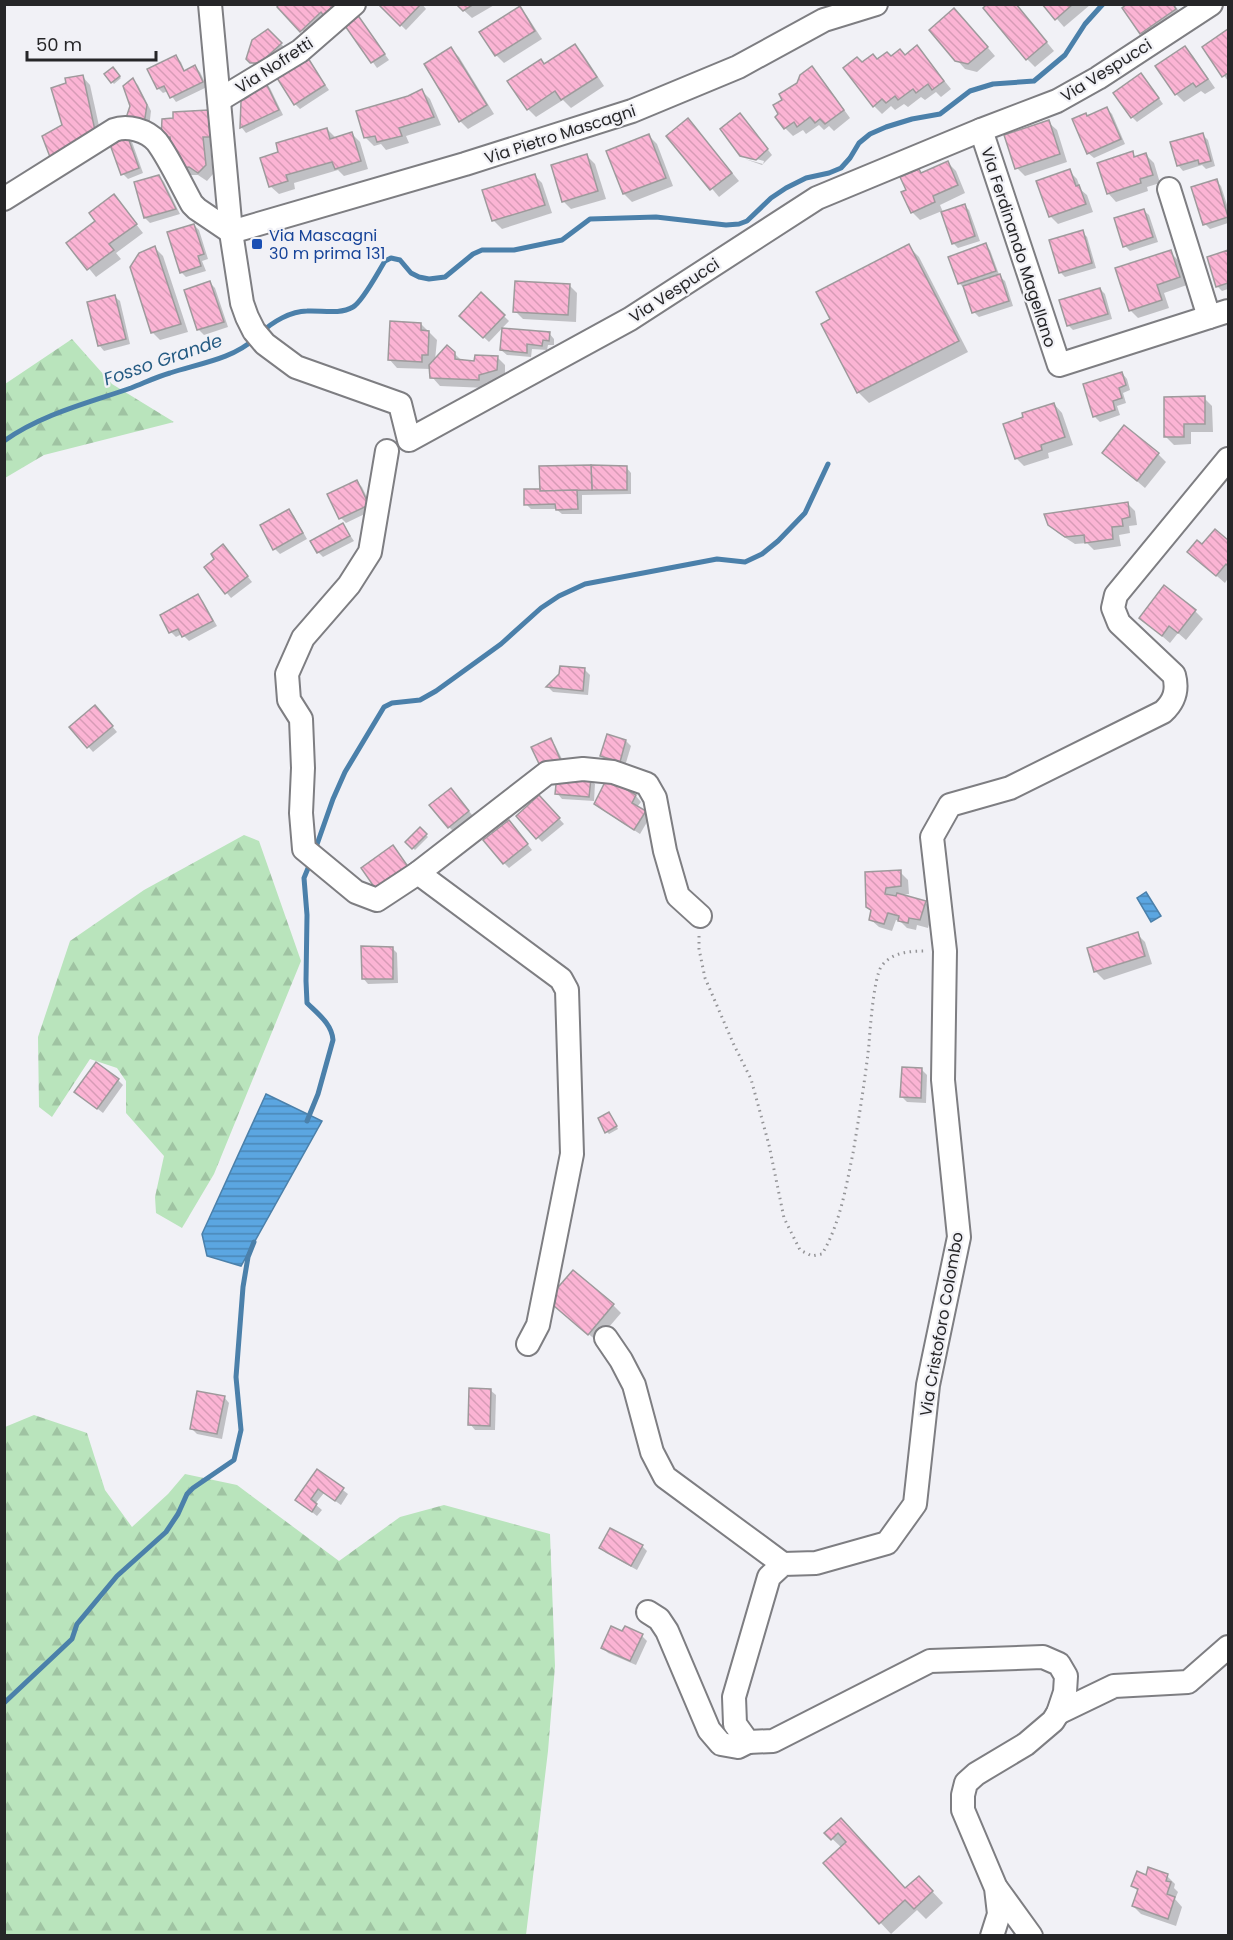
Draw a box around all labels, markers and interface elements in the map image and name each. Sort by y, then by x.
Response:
scale bar [27,24,156,62]
text: 50 m [36,32,82,57]
street label: Via Nofretti [231,32,317,99]
street label: Via Vespucci [1056,33,1156,108]
street label: Via Pietro Mascagni [482,99,639,170]
street label: Via Ferdinando Magellano [975,144,1062,350]
place label: Via Mascagni 30 m prima 131 [269,224,385,265]
marker: Via Mascagni 30 m prima 131 [250,237,264,251]
street label: Via Vespucci [625,253,724,328]
water label: Fosso Grande [100,328,226,392]
street label: Via Cristoforo Colombo [914,1230,969,1418]

